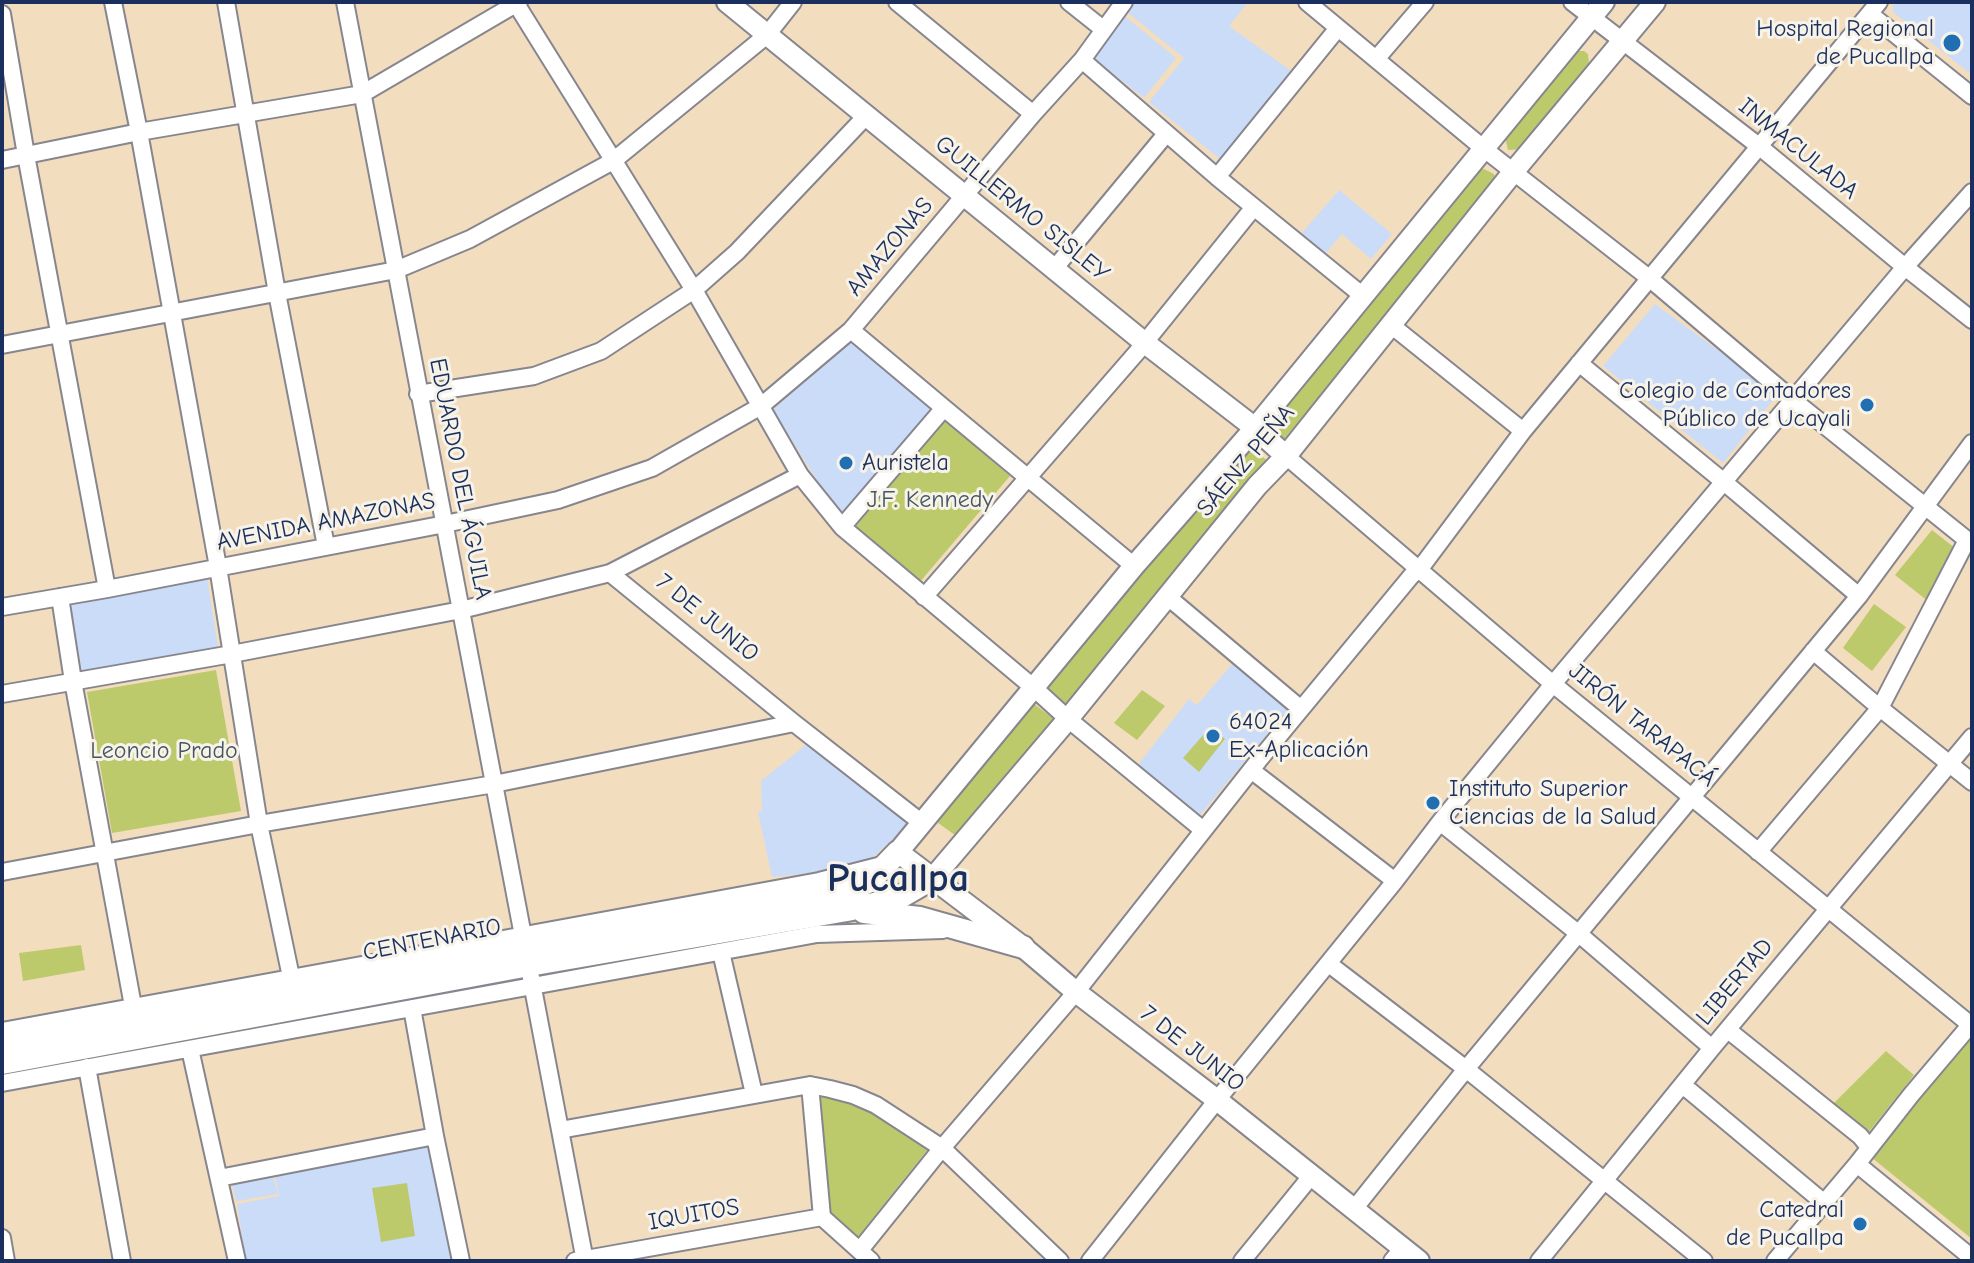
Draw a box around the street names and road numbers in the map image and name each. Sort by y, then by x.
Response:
street label: INMACULADA [1732,92,1864,206]
street label: GUILLERMO SISLEY [929,130,1115,288]
street label: AMAZONAS [841,192,939,302]
street label: EDUARDO DEL ÁGUILA [422,356,498,602]
street label: SÁENZ PEÑA [1191,399,1301,523]
street label: AVENIDA AMAZONAS [214,487,438,557]
street label: 7 DE JUNIO [650,568,764,668]
street label: JIRÓN TARAPACÁ [1562,657,1722,793]
street label: CENTENARIO [360,912,504,968]
street label: LIBERTAD [1690,933,1780,1031]
street label: 7 DE JUNIO [1134,999,1250,1099]
street label: IQUITOS [646,1193,742,1237]

